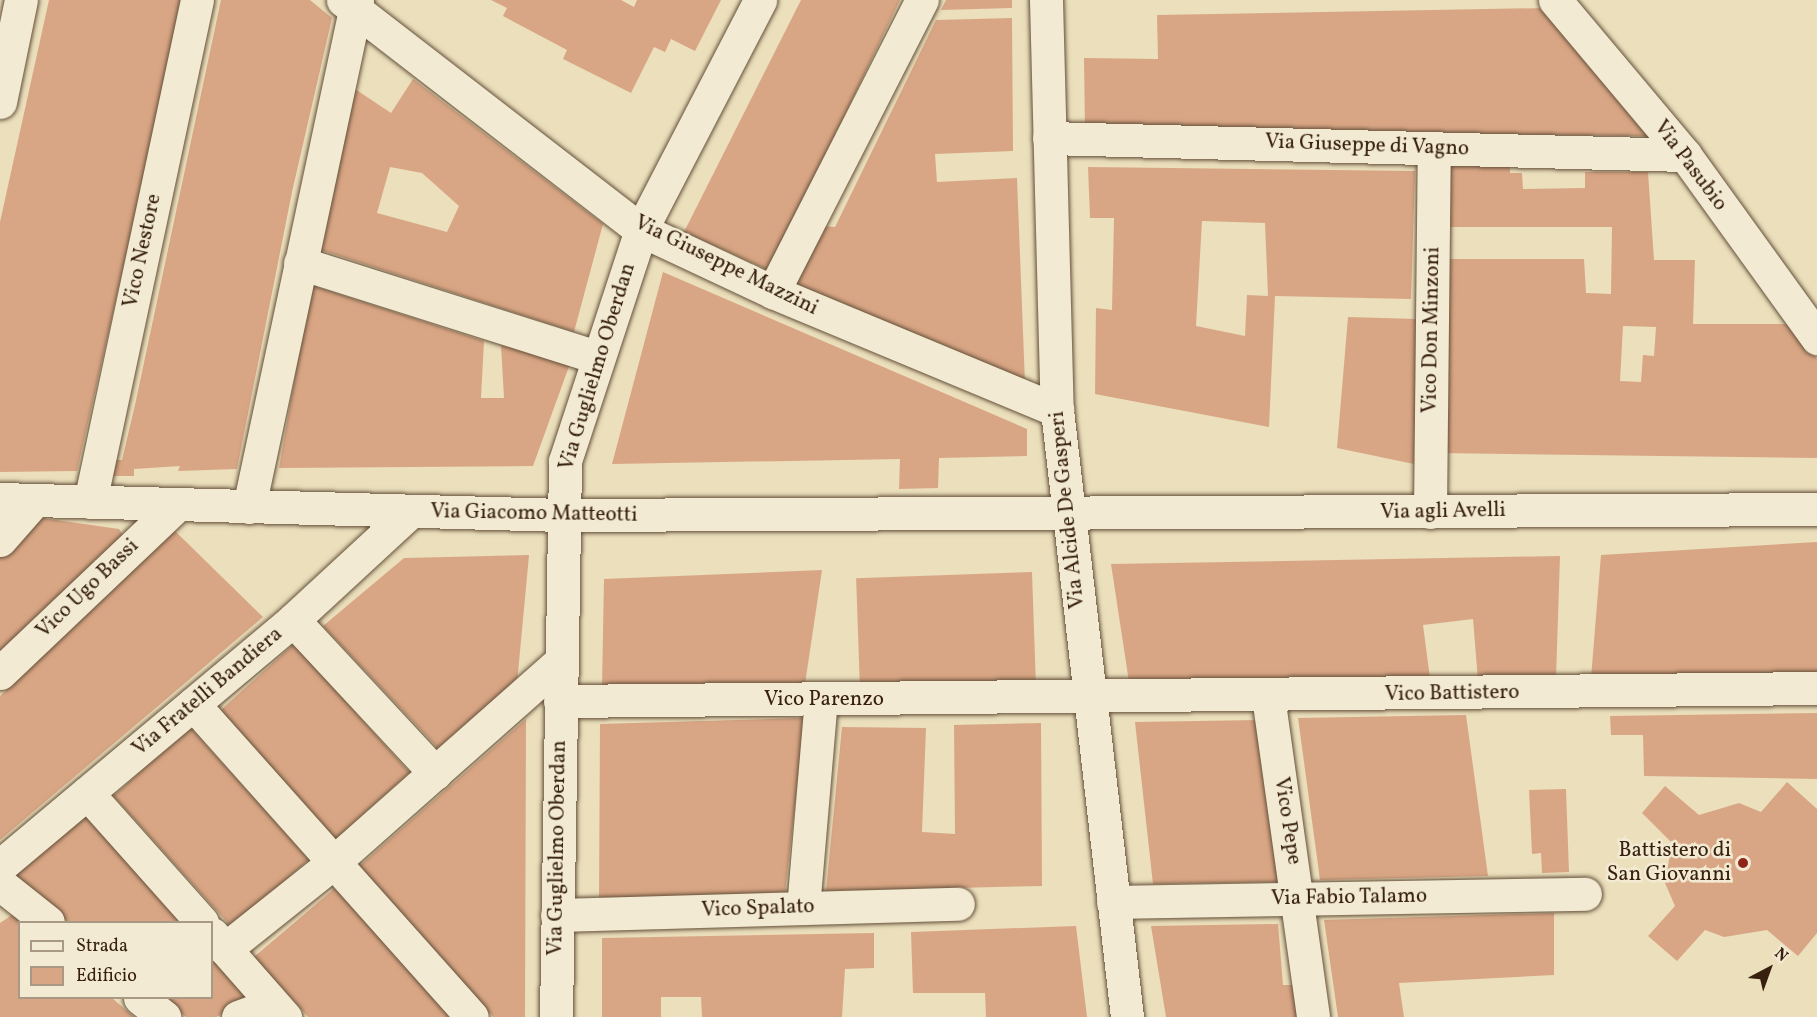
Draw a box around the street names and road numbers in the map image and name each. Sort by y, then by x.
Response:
street label: Via Pasubio [1648,116,1732,216]
street label: Via Giuseppe di Vagno [1264,130,1470,162]
street label: Vico Nestore [119,192,167,310]
street label: Via Giuseppe Mazzini [630,211,822,321]
street label: Vico Don Minzoni [1418,246,1446,414]
street label: Via Guglielmo Oberdan [554,260,642,474]
street label: Via Alcide De Gasperi [1045,410,1091,610]
street label: Via agli Avelli [1380,498,1506,526]
street label: Via Giacomo Matteotti [430,500,638,528]
street label: Vico Ugo Bassi [32,534,144,644]
street label: Via Fratelli Bandiera [128,622,288,762]
street label: Vico Battistero [1384,680,1520,708]
street label: Vico Parenzo [764,687,884,713]
street label: Via Guglielmo Oberdan [544,740,572,956]
street label: Vico Pepe [1268,775,1306,867]
street label: Via Fabio Talamo [1270,884,1428,912]
street label: Vico Spalato [701,894,815,924]

